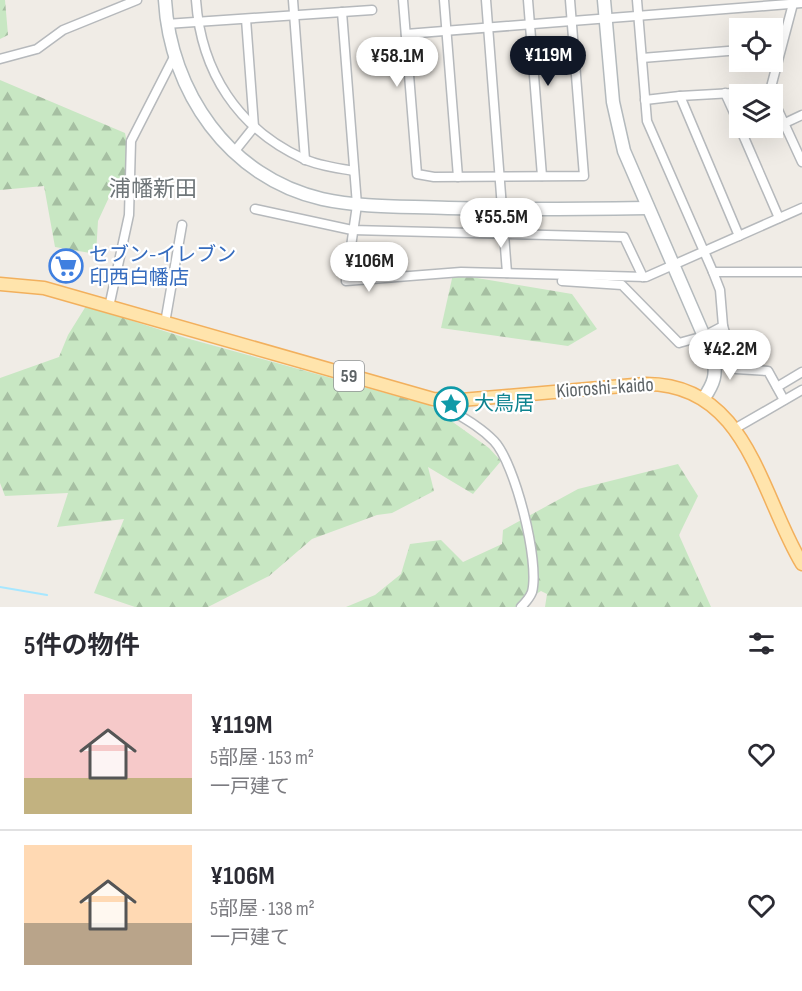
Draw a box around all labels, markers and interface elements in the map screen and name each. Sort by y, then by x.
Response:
map controls [729,18,783,138]
button: locate [729,18,783,72]
pin: ¥119M [506,36,590,87]
pin: ¥58.1M [348,37,446,88]
text: ¥119M [524,43,572,67]
text: ¥58.1M [370,44,424,68]
button: layers [729,84,783,138]
district label: 浦幡新田 [109,176,197,203]
pin: ¥55.5M [452,198,550,249]
text: ¥55.5M [474,205,528,229]
pin: ¥106M [327,242,411,293]
place label: セブン-イレブン 印西白幡店 [89,243,236,290]
supermarket icon: セブン-イレブン 印西白幡店 [48,248,84,284]
text: ¥106M [344,249,394,273]
pin: ¥42.2M [681,330,779,381]
text: ¥42.2M [703,337,757,361]
road number: 59 [334,361,364,391]
street label: Kioroshi-kaido [556,373,654,403]
place icon: 大鳥居 [433,386,469,422]
place label: 大鳥居 [474,392,534,416]
icon: filters [745,627,778,660]
text: 5件の物件 [24,631,139,662]
text: ¥119M [210,710,273,741]
icon: home [72,718,144,790]
icon: heart [745,738,778,771]
text: 5部屋 · 153 m² [210,746,314,770]
text: 一戸建て [210,775,290,799]
text: ¥106M [210,861,275,892]
icon: home [72,869,144,941]
icon: heart [745,889,778,922]
text: 5部屋 · 138 m² [210,897,315,921]
text: 一戸建て [210,926,290,950]

